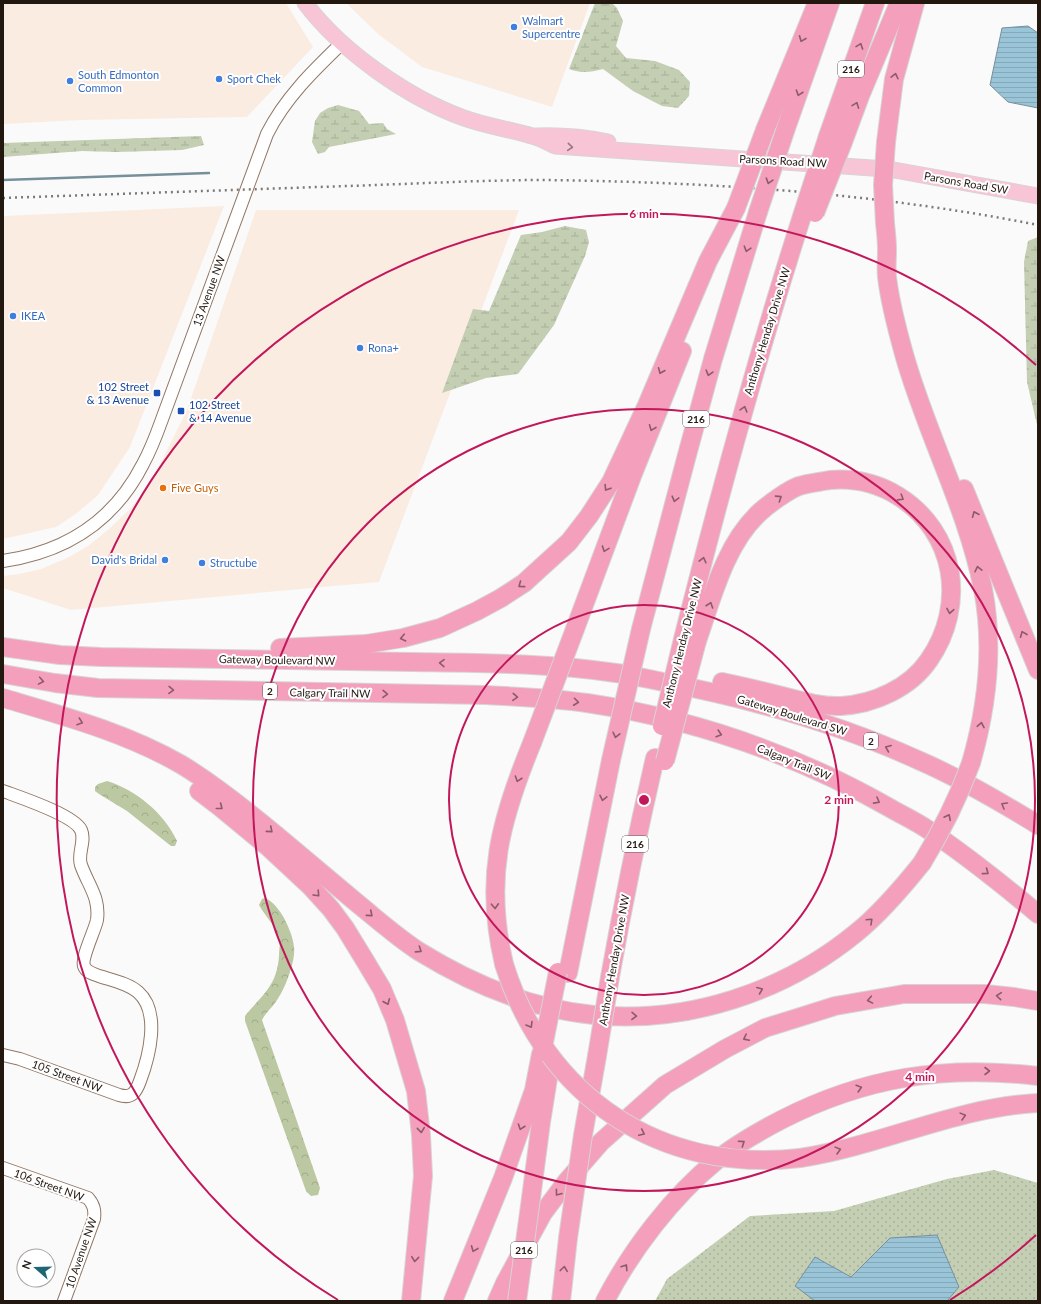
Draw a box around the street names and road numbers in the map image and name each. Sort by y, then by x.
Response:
road number: 216 [838,61,864,77]
street label: Parsons Road NW [739,152,828,169]
street label: Parsons Road SW [923,169,1010,196]
street label: 13 Avenue NW [190,253,228,328]
street label: Anthony Henday Drive NW [741,265,792,396]
road number: 216 [683,411,709,427]
street label: Anthony Henday Drive NW [659,576,704,709]
street label: Gateway Boulevard NW [219,652,336,667]
road number: 2 [263,683,277,699]
street label: Calgary Trail NW [289,685,371,700]
street label: Gateway Boulevard SW [736,692,849,738]
road number: 2 [864,733,878,749]
street label: Calgary Trail SW [755,741,834,782]
road number: 216 [622,836,648,852]
street label: Anthony Henday Drive NW [596,893,632,1026]
street label: 105 Street NW [30,1057,105,1094]
street label: 106 Street NW [12,1166,87,1203]
street label: 10 Avenue NW [62,1215,99,1290]
road number: 216 [511,1242,537,1258]

